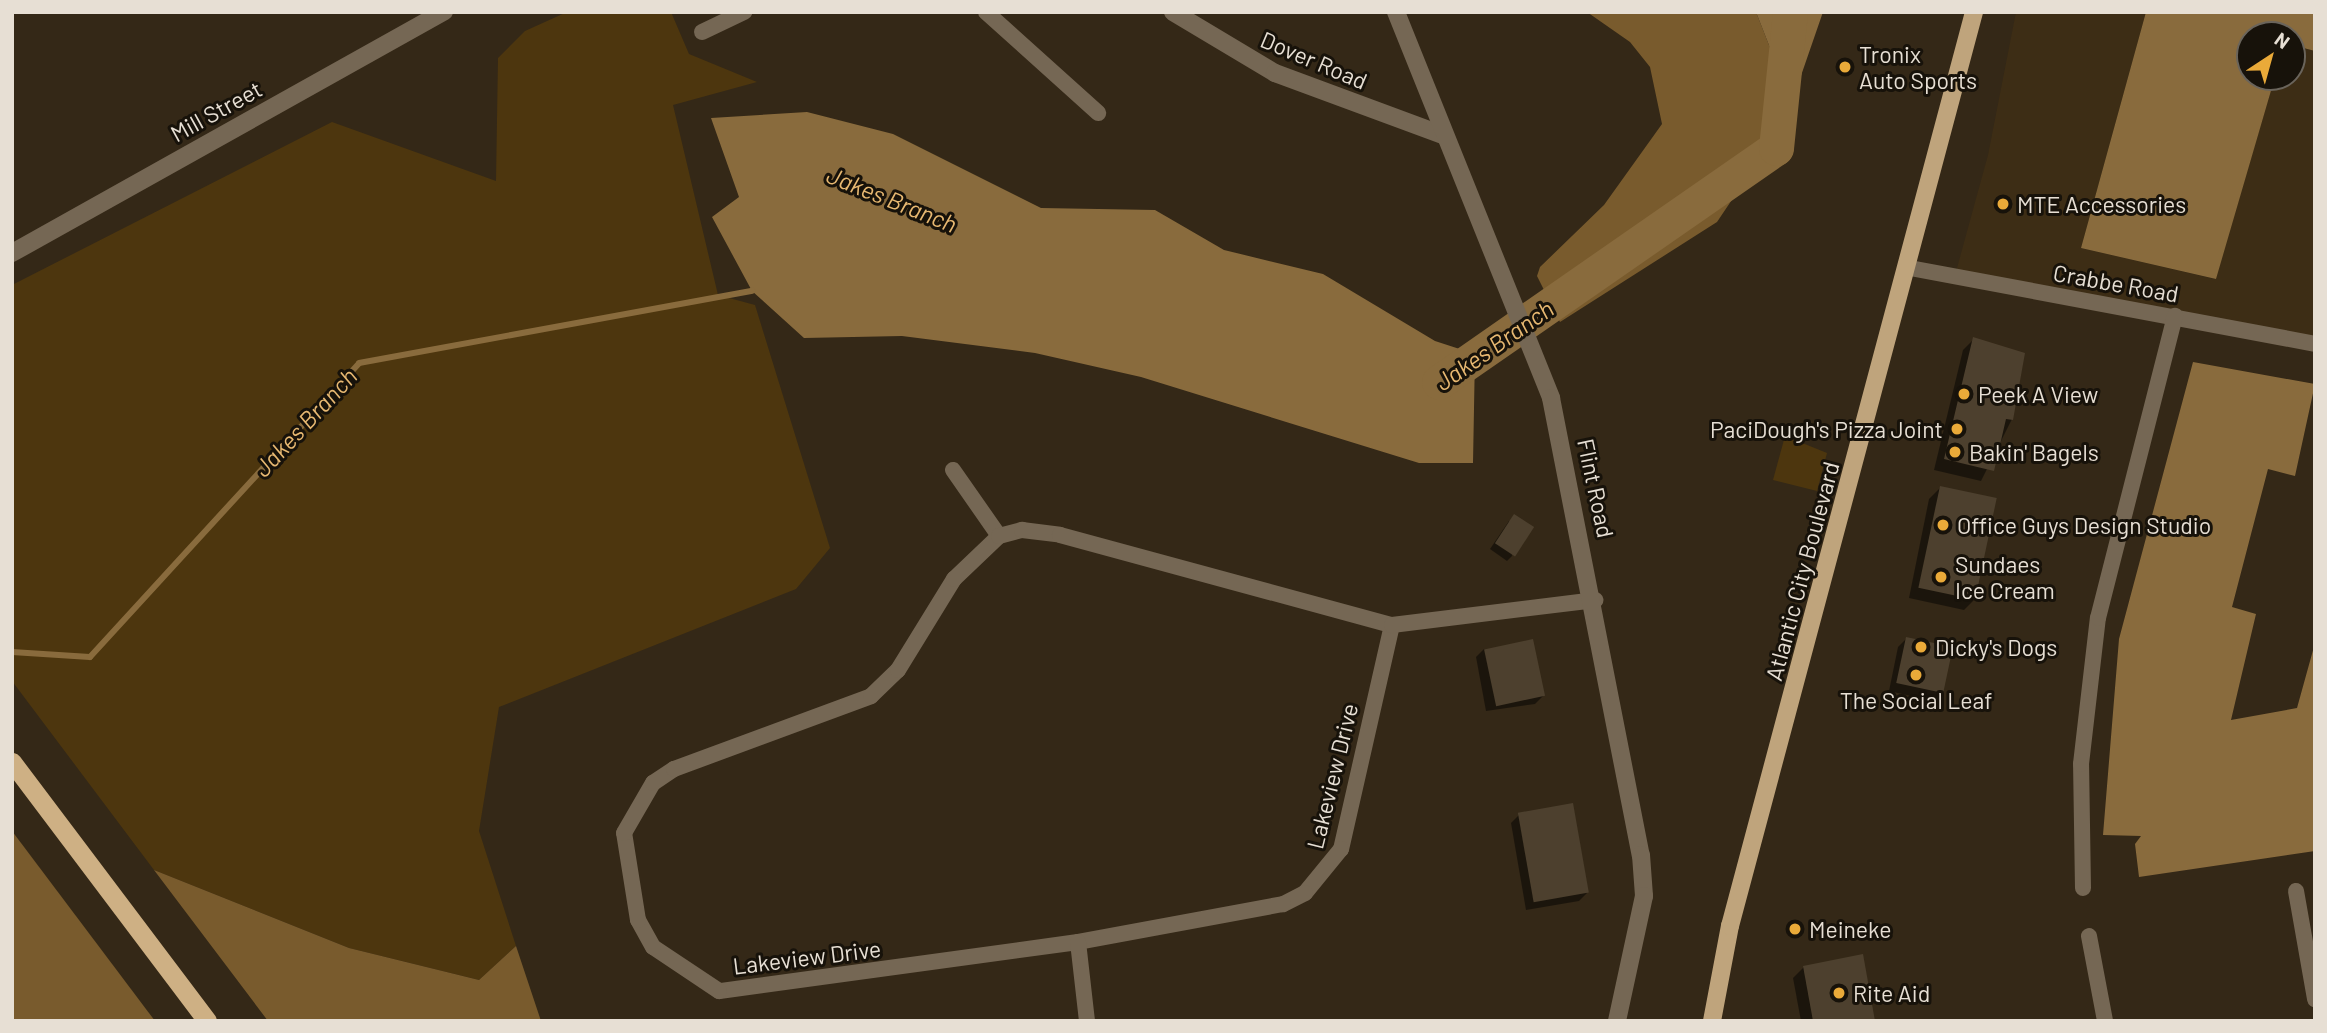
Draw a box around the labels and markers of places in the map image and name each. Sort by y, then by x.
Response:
place label: Tronix Auto Sports [1859,40,1977,94]
marker: Tronix Auto Sports [1837,59,1853,75]
place label: MTE Accessories [2017,190,2186,218]
marker: MTE Accessories [1995,196,2011,212]
place label: Peek A View [1978,380,2098,408]
marker: Peek A View [1956,386,1972,402]
place label: PaciDough's Pizza Joint [1710,415,1943,443]
marker: PaciDough's Pizza Joint [1949,421,1965,437]
place label: Bakin' Bagels [1969,438,2099,466]
marker: Bakin' Bagels [1947,444,1963,460]
place label: Office Guys Design Studio [1957,511,2211,539]
marker: Office Guys Design Studio [1935,517,1951,533]
place label: Sundaes Ice Cream [1955,550,2055,604]
marker: Sundaes Ice Cream [1933,569,1949,585]
place label: Dicky's Dogs [1935,633,2057,661]
marker: Dicky's Dogs [1913,639,1929,655]
marker: The Social Leaf [1908,667,1924,683]
place label: The Social Leaf [1840,686,1992,714]
place label: Meineke [1809,915,1891,943]
marker: Meineke [1787,921,1803,937]
place label: Rite Aid [1853,979,1930,1007]
marker: Rite Aid [1831,985,1847,1001]

